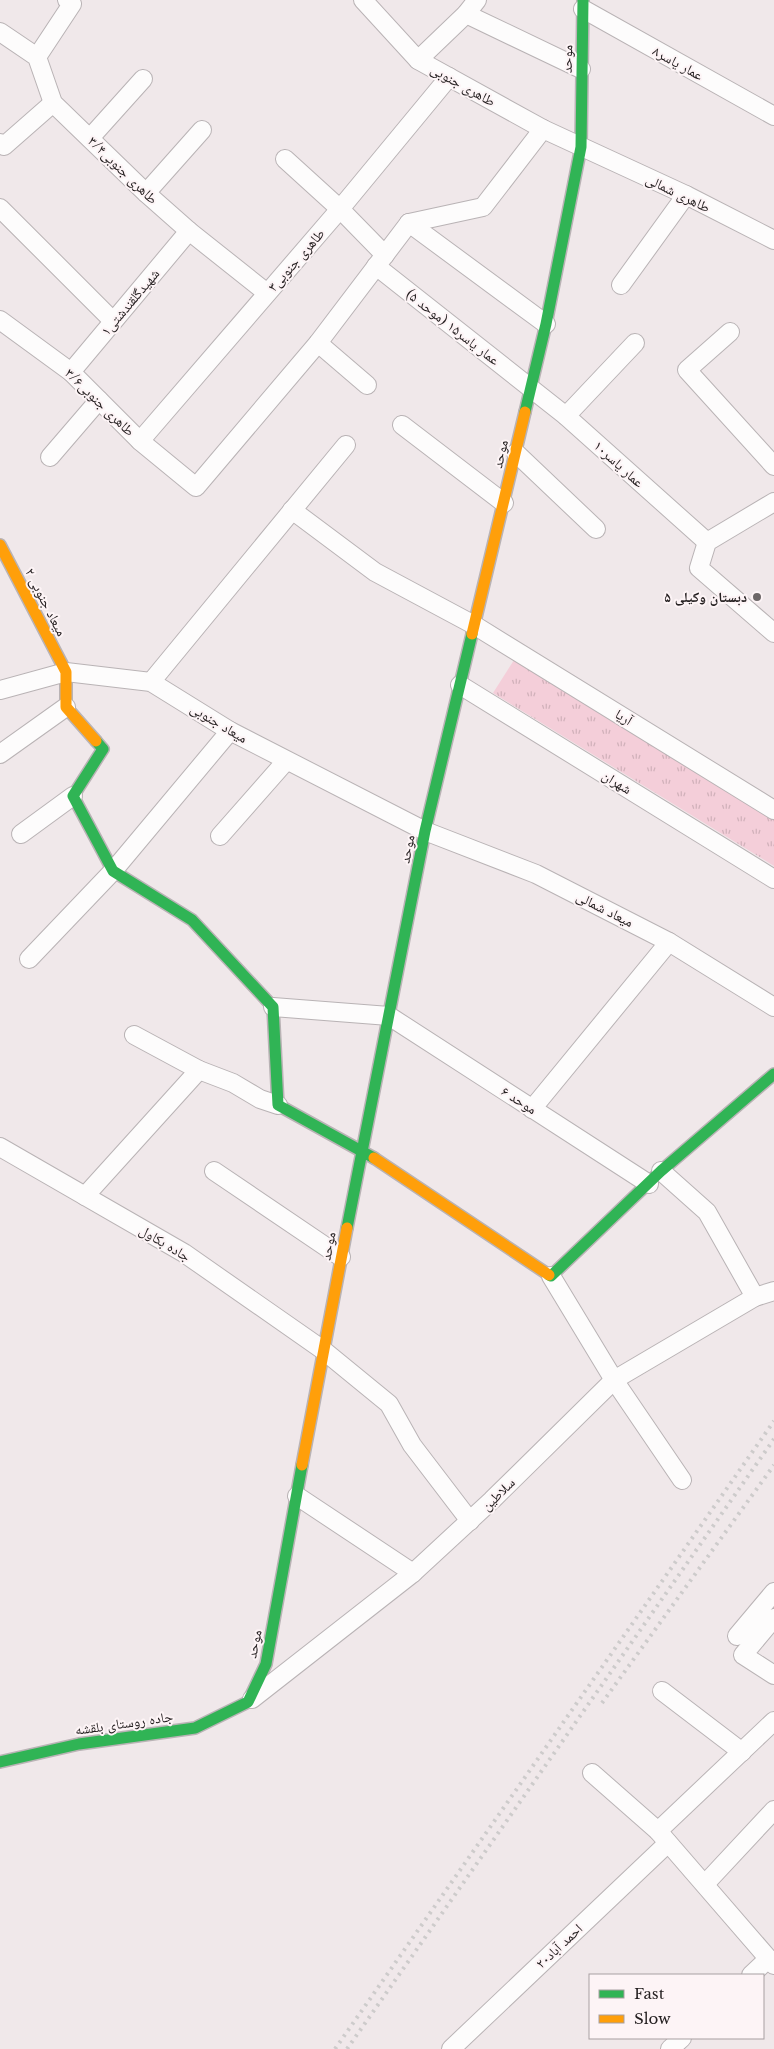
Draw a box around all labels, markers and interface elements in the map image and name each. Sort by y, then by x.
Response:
street label: عمار یاسر۸ [649,42,707,84]
street label: موحد [558,45,576,73]
street label: طاهری جنوبی [427,60,499,110]
street label: طاهری جنوبی۳/۴ [84,132,162,208]
street label: طاهری شمالی [643,170,713,216]
street label: طاهری جنوبی۳ [264,225,328,295]
street label: شهیدگلقندشتی۱ [97,265,163,339]
street label: عمار یاسر۱۵ (موحد ۵) [403,285,503,369]
street label: طاهری جنوبی۳/۶ [61,364,139,440]
street label: عمار یاسر۱۰ [590,437,648,491]
street label: موحد [488,438,512,470]
street label: میعاد جنوبی ۲ [21,565,71,639]
place label: دبستان وکیلی ۵ [664,588,747,606]
marker: دبستان وکیلی ۵ [751,591,763,603]
street label: میعاد جنوبی [187,699,251,747]
street label: آریا [612,705,636,729]
street label: شهران [599,766,635,798]
street label: موحد [395,833,419,865]
street label: میعاد شمالی [573,887,637,931]
street label: موحد ۶ [498,1082,540,1118]
street label: جاده بکاول [136,1221,194,1265]
street label: موحد [316,1230,340,1262]
street label: سلاطین [477,1474,519,1514]
street label: موحد [242,1628,266,1660]
street label: جاده روستای بلقشه [74,1707,174,1739]
street label: احمد آباد۲۰ [532,1920,586,1972]
legend [589,1974,764,2039]
text: Fast [634,1984,665,2003]
text: Slow [634,2009,671,2028]

